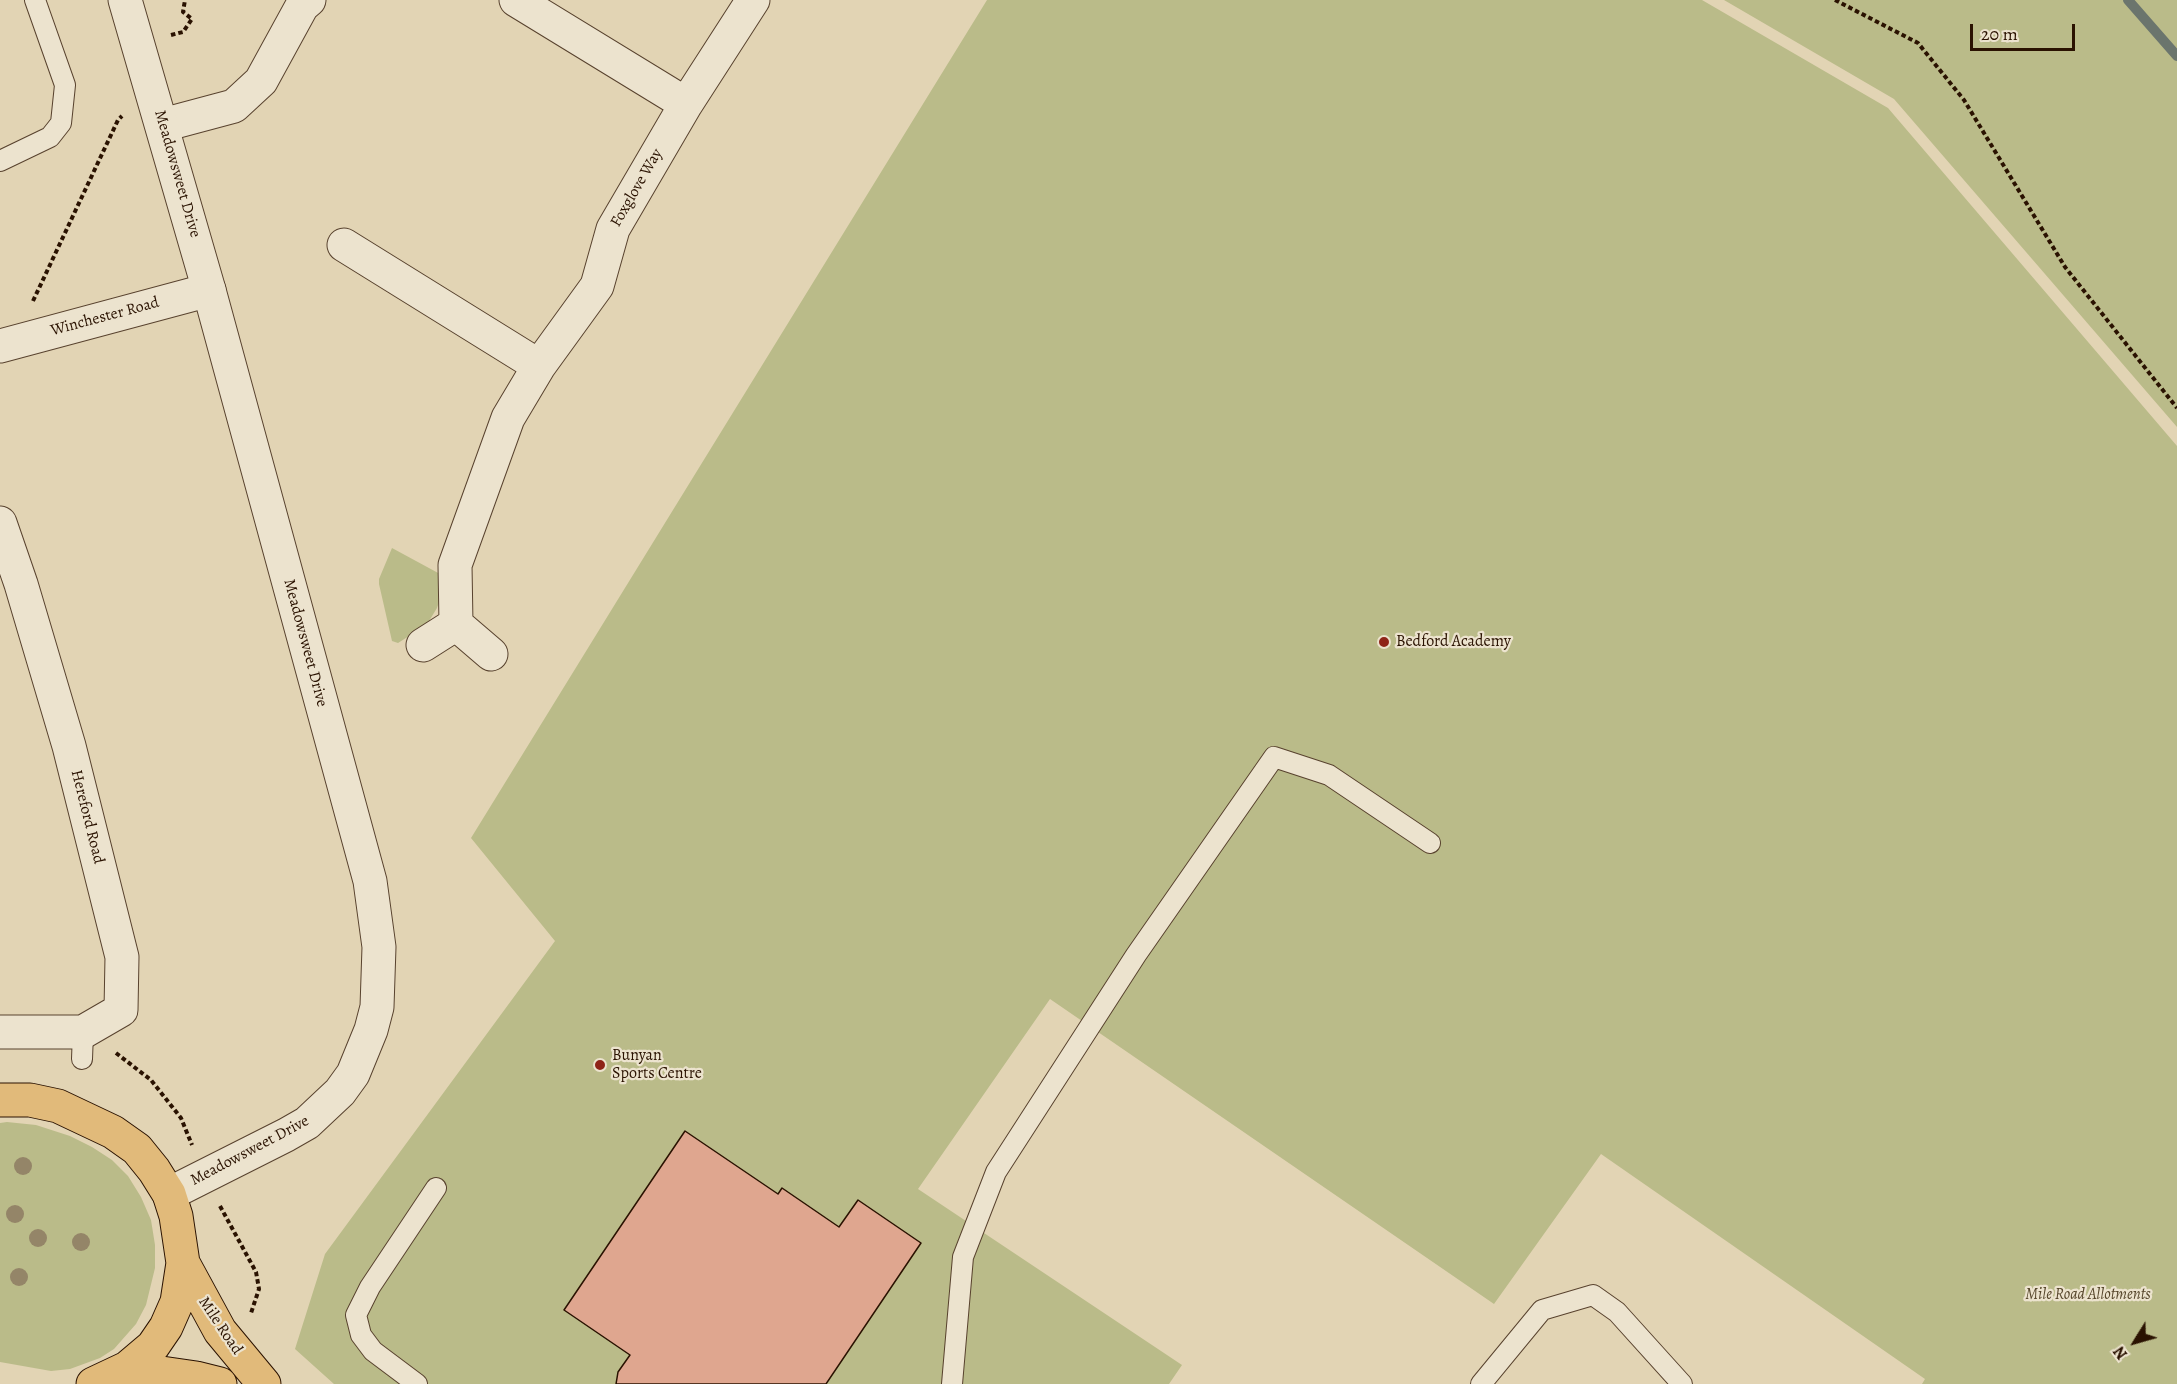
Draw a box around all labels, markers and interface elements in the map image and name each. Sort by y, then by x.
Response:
scale bar [1973,12,2078,50]
text: 20 m [1981,22,2018,46]
street label: Meadowsweet Drive [150,108,204,240]
street label: Foxglove Way [607,145,667,231]
street label: Winchester Road [49,293,161,341]
street label: Meadowsweet Drive [279,577,331,709]
place label: Bedford Academy [1396,632,1511,652]
marker: Bedford Academy [1377,635,1391,649]
street label: Hereford Road [66,768,108,866]
place label: Bunyan Sports Centre [612,1046,702,1084]
marker: Bunyan Sports Centre [593,1058,607,1072]
street label: Meadowsweet Drive [187,1112,313,1190]
park label: Mile Road Allotments [2025,1285,2151,1305]
street label: Mile Road [194,1293,246,1359]
north arrow [2105,1312,2165,1372]
text: N [2108,1342,2133,1364]

